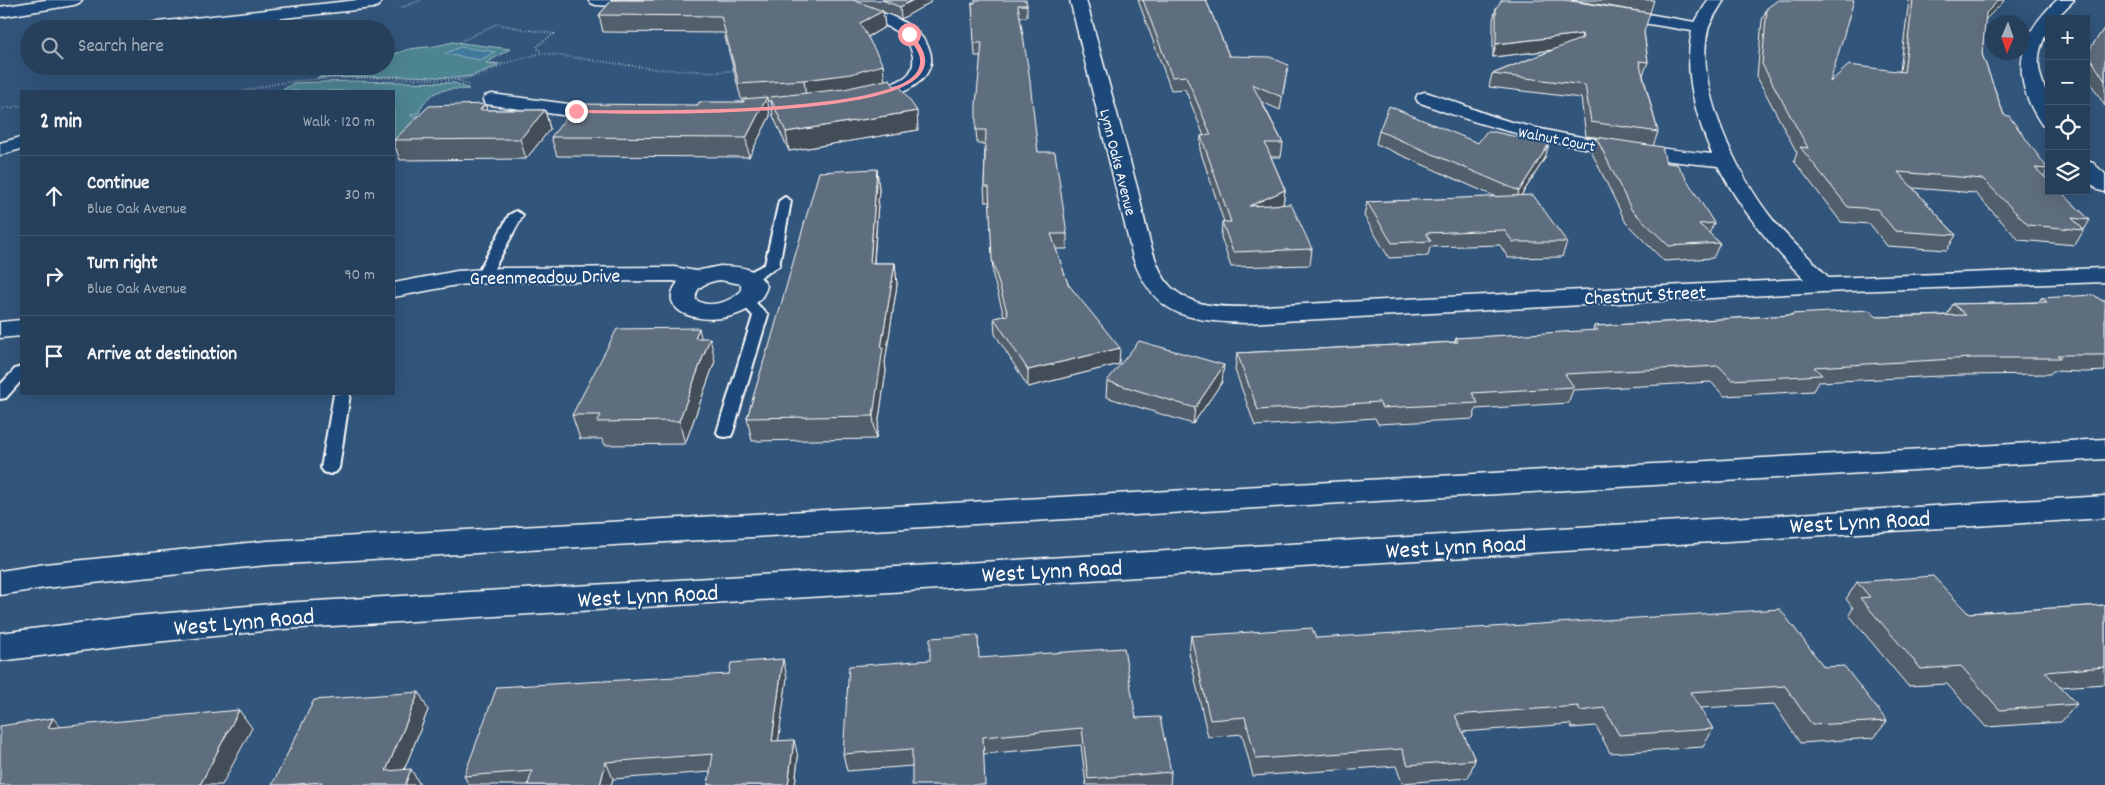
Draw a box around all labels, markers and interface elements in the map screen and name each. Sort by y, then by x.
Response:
north arrow [1985,15,2030,60]
map controls [2045,15,2090,195]
button: + [2045,15,2090,60]
search box [20,20,395,75]
route start [898,23,921,46]
icon: search [38,34,66,62]
text: Search here [78,34,164,61]
button: − [2045,60,2090,105]
route end [565,100,588,123]
button: locate [2045,105,2090,150]
street label: Lynn Oaks Avenue [1092,107,1141,218]
text: 2 min [40,108,82,138]
text: Walk · 120 m [303,111,375,134]
street label: Walnut Court [1516,122,1597,159]
button: layers [2045,150,2090,195]
text: Continue [87,171,149,198]
icon: ahead [40,182,68,210]
text: 30 m [345,184,375,207]
text: Blue Oak Avenue [87,198,187,221]
text: Turn right [87,251,158,278]
icon: right [40,262,68,290]
text: 90 m [344,264,375,287]
street label: Greenmeadow Drive [470,264,621,294]
text: Blue Oak Avenue [87,278,187,301]
street label: Chestnut Street [1583,280,1707,314]
icon: arrive [40,342,68,370]
text: Arrive at destination [87,342,237,369]
street label: West Lynn Road [1789,503,1931,545]
street label: West Lynn Road [1385,528,1527,570]
street label: West Lynn Road [981,552,1123,594]
street label: West Lynn Road [577,577,719,619]
street label: West Lynn Road [173,601,316,647]

